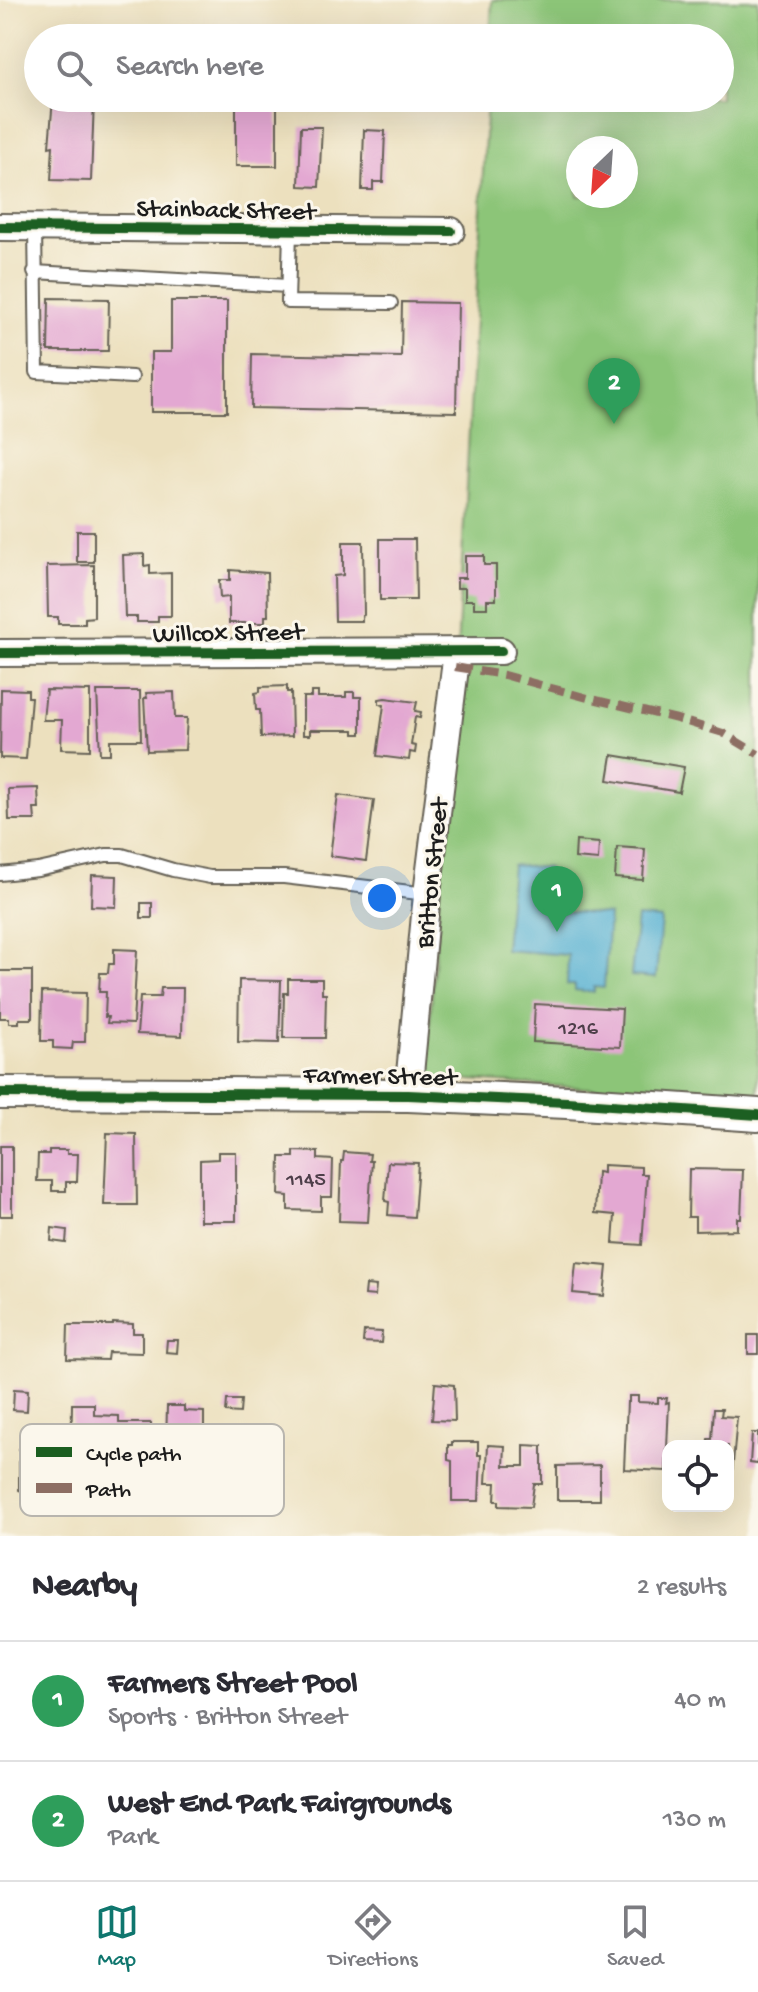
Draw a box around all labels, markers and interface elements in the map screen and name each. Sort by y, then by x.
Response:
search box [24,24,734,112]
icon: search [52,46,96,90]
text: Search here [116,51,264,86]
north arrow [566,136,638,208]
street label: Stainback Street [136,195,318,230]
pin: 2 [588,358,640,424]
street label: Willcox Street [152,619,306,652]
street label: Britton Street [411,795,458,951]
pin: 1 [531,866,583,932]
your location [362,878,402,918]
house number: 1216 [557,1017,599,1043]
street label: Farmer Street [302,1062,459,1095]
house number: 1145 [285,1168,326,1194]
legend [20,1424,284,1516]
map controls [662,1440,734,1512]
button: locate [662,1440,734,1512]
text: Cycle path [86,1443,182,1469]
text: Path [85,1479,131,1505]
text: Nearby [32,1568,137,1608]
text: 2 results [637,1573,726,1604]
text: Farmers Street Pool [108,1668,358,1703]
text: 1 [53,1686,63,1717]
text: 40 m [674,1686,726,1717]
text: Sports · Britton Street [108,1703,347,1734]
text: West End Park Fairgrounds [108,1788,451,1823]
text: 2 [52,1806,64,1837]
text: 130 m [663,1806,726,1837]
text: Park [108,1823,158,1854]
tab: Map [95,1900,139,1974]
tab: Directions [328,1900,418,1974]
tab: Saved [607,1900,663,1974]

